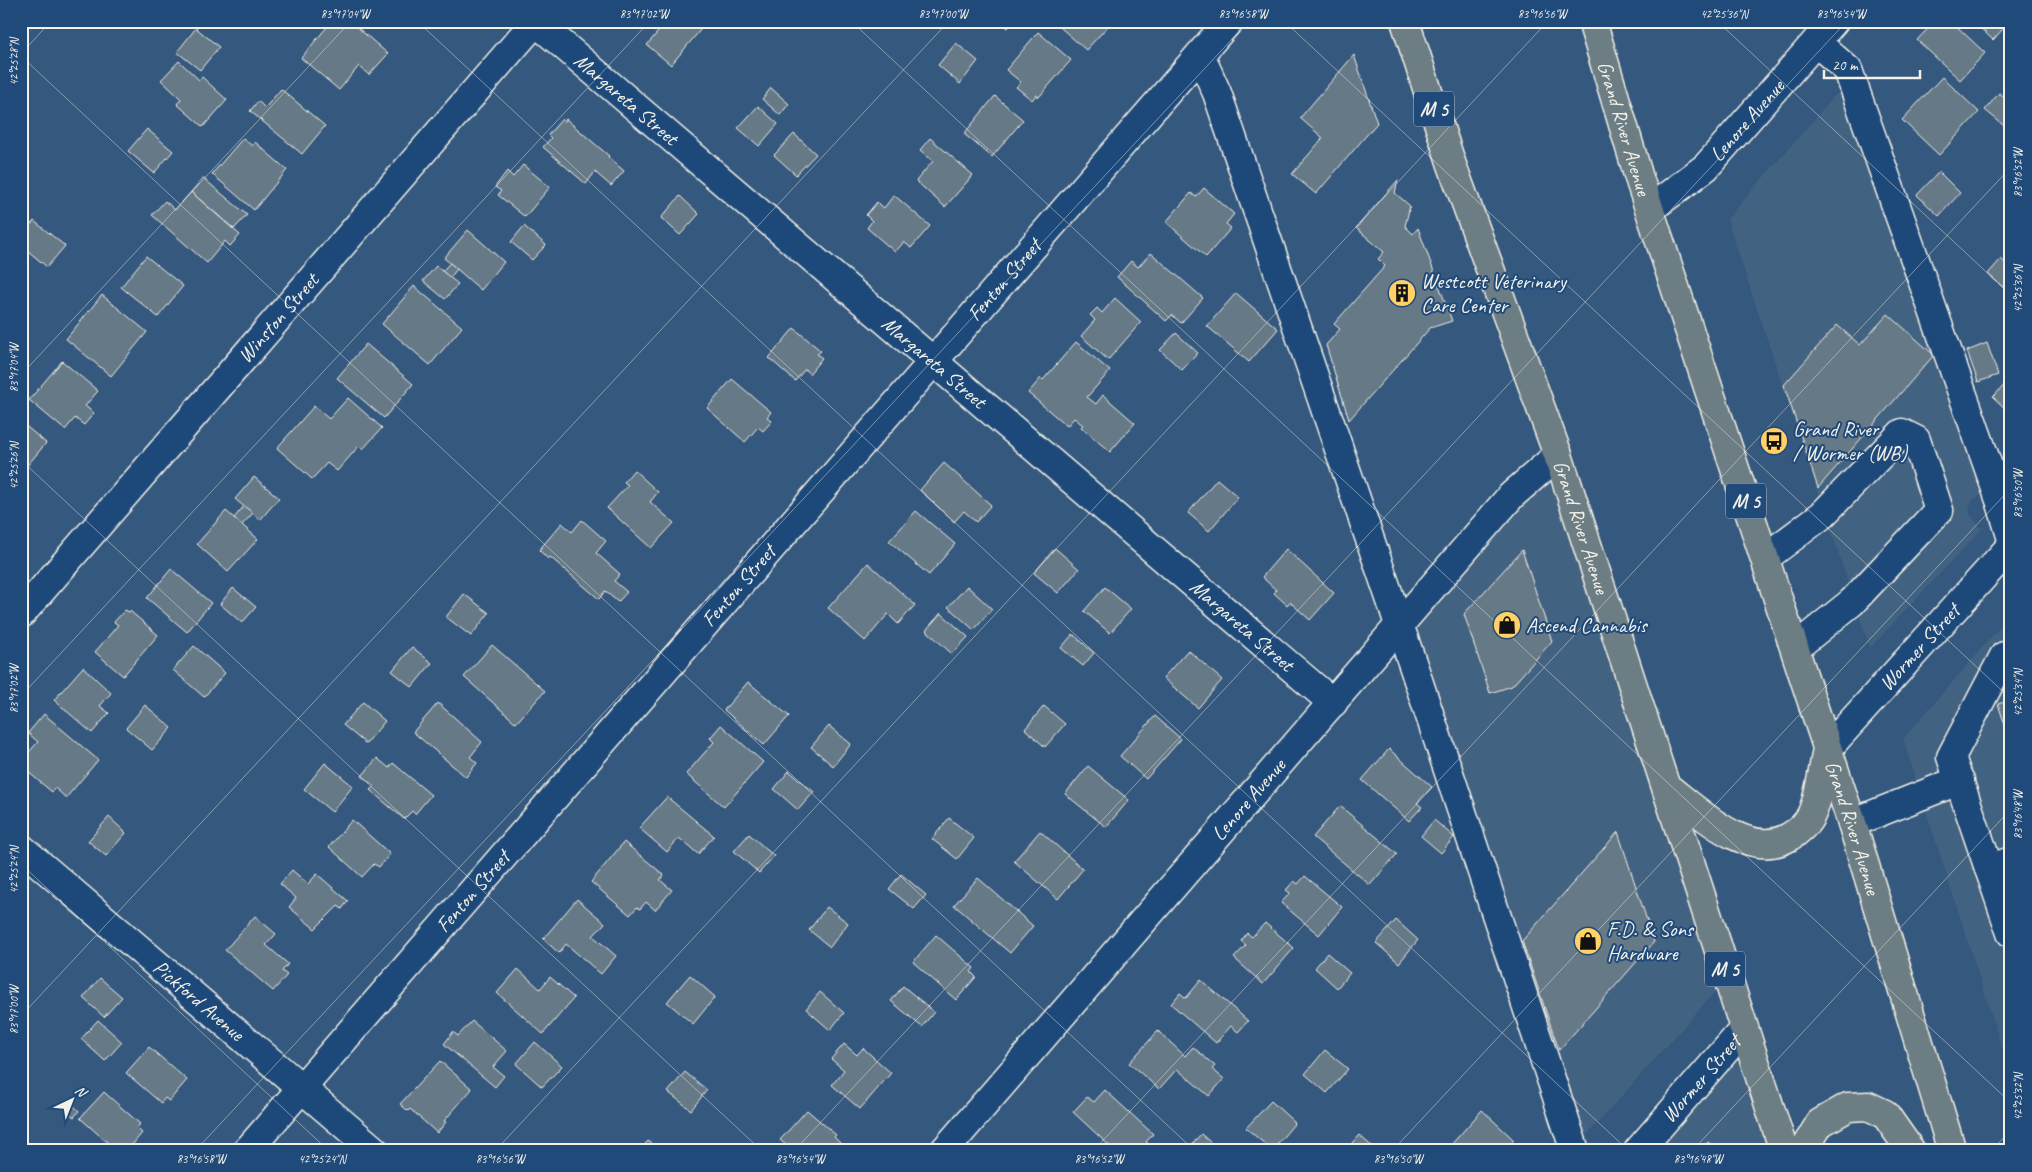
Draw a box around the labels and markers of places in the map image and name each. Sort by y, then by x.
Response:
place label: Westcott Veterinary Care Center [1421,268,1568,318]
building icon: Westcott Veterinary Care Center [1387,278,1417,308]
place label: Grand River / Wormer (WB) [1793,416,1908,466]
bus stop icon: Grand River / Wormer (WB) [1759,426,1789,456]
shop icon: Ascend Cannabis [1492,610,1522,640]
place label: Ascend Cannabis [1526,612,1648,638]
place label: F.D. & Sons Hardware [1607,916,1695,966]
shop icon: F.D. & Sons Hardware [1573,926,1603,956]

